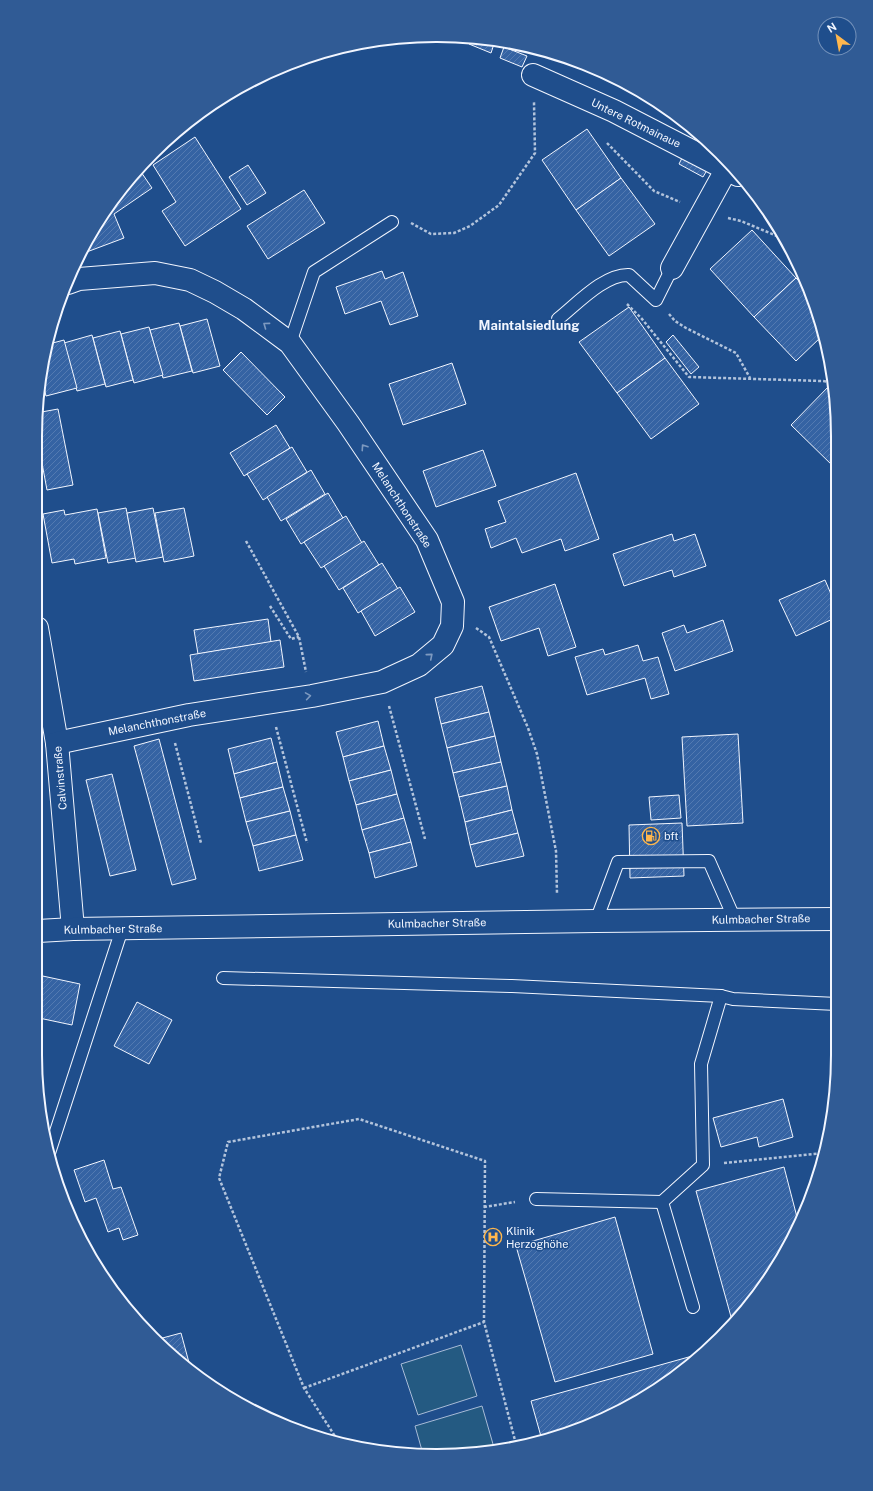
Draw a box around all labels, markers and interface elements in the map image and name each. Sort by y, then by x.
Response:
north arrow [817,16,857,56]
text: N [825,20,839,35]
street label: Untere Rotmainaue [589,96,683,150]
district label: Maintalsiedlung [479,318,579,333]
one-way arrow [263,323,270,330]
one-way arrow [361,444,369,451]
street label: Melanchthonstraße [370,460,434,550]
one-way arrow [425,654,432,661]
one-way arrow [305,693,311,701]
street label: Melanchthonstraße [107,707,207,737]
street label: Calvinstraße [51,746,69,810]
fuel station icon: bft [641,826,661,846]
place label: bft [664,830,679,842]
street label: Kulmbacher Straße [712,912,810,926]
street label: Kulmbacher Straße [388,916,486,930]
street label: Kulmbacher Straße [64,922,162,936]
place label: Klinik Herzoghöhe [506,1225,568,1250]
hospital icon: Klinik Herzoghöhe [483,1227,503,1247]

